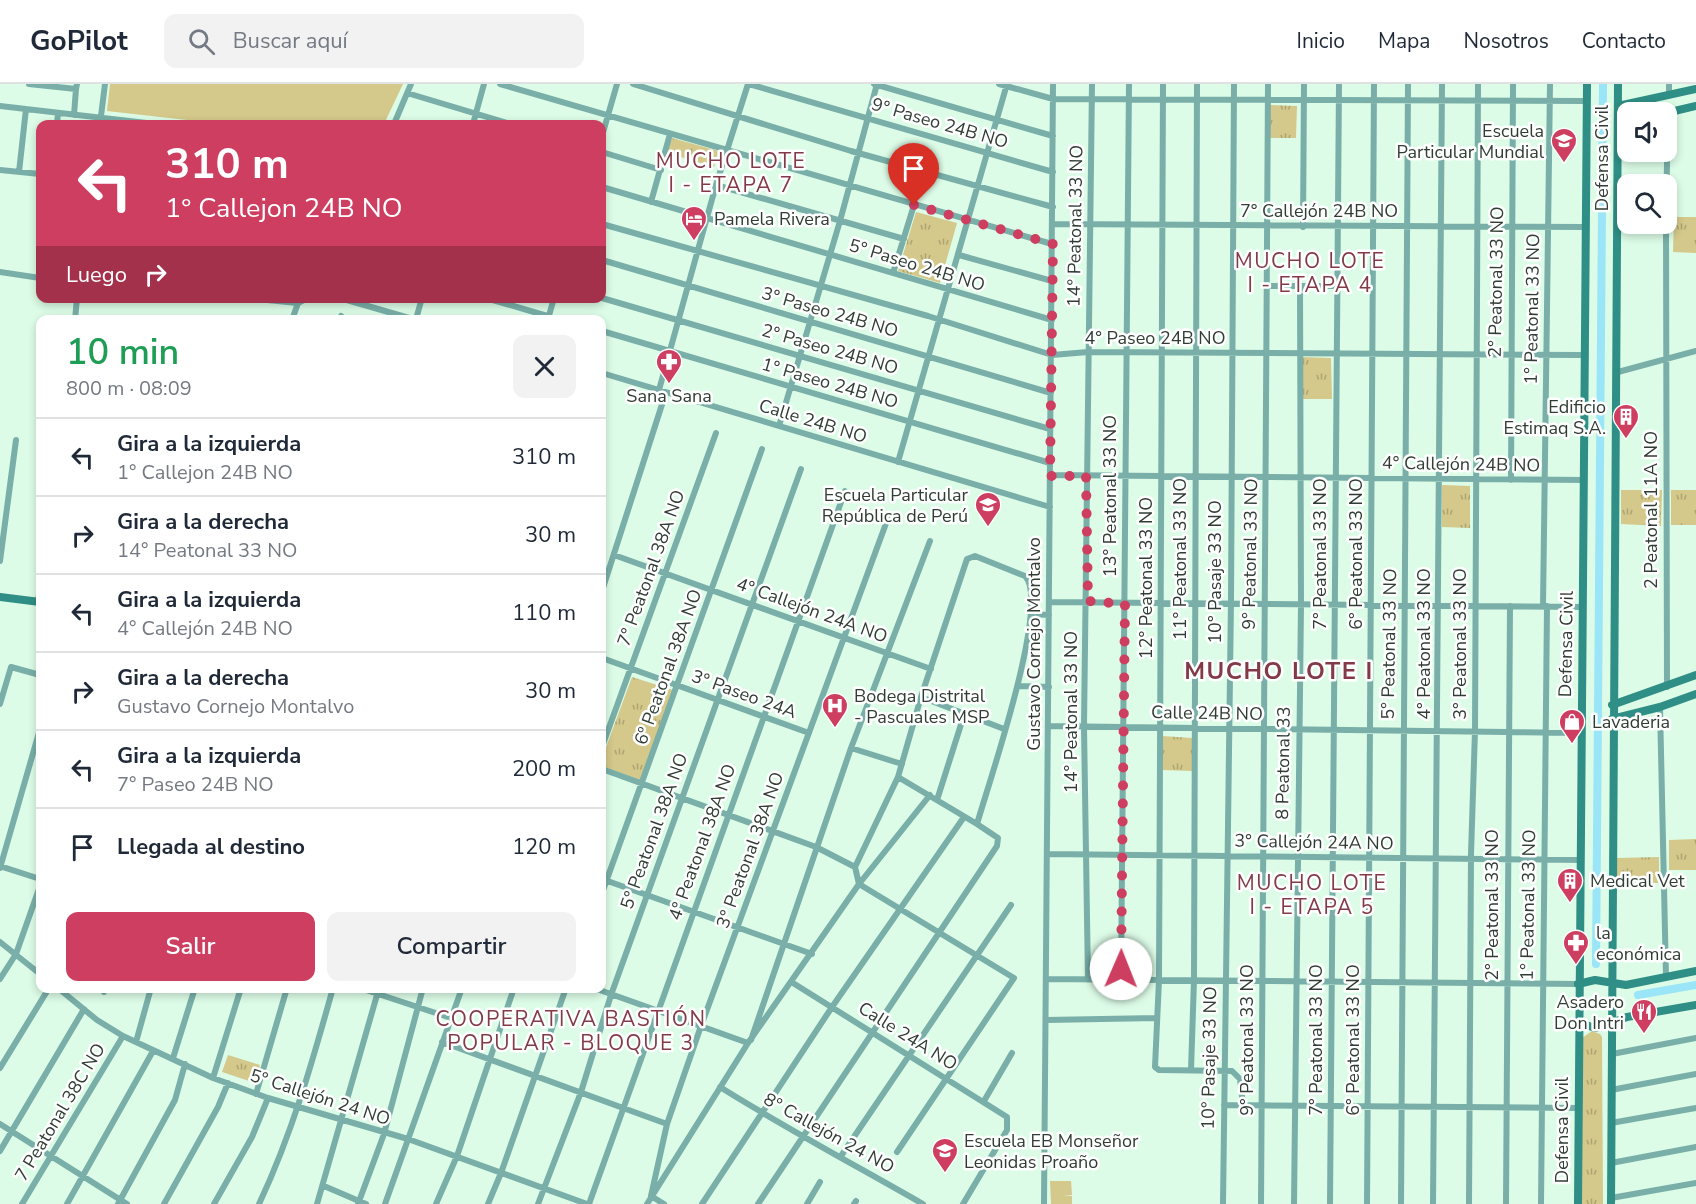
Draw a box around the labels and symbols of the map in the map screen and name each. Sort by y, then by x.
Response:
street label: 9° Paseo 24B NO [869,92,1011,154]
street label: Defensa Civil [1590,104,1614,211]
place label: Escuela Particular Mundial [1396,119,1545,164]
school or university icon: Escuela Particular Mundial [1549,126,1579,164]
pin [888,143,939,205]
street label: 14° Peatonal 33 NO [1062,145,1088,307]
district label: MUCHO LOTE I - ETAPA 7 [656,147,806,199]
street label: 7° Callejón 24B NO [1240,199,1398,223]
hotel icon: Pamela Rivera [679,204,709,242]
street label: 2° Peatonal 33 NO [1483,206,1509,358]
place label: Pamela Rivera [714,207,830,231]
street label: 5° Paseo 24B NO [846,233,988,297]
street label: 1° Peatonal 33 NO [1519,233,1545,385]
district label: MUCHO LOTE I - ETAPA 4 [1235,247,1385,299]
street label: 3° Paseo 24B NO [759,281,901,343]
street label: 2° Paseo 24B NO [759,318,901,380]
street label: 4° Paseo 24B NO [1085,326,1226,350]
pharmacy icon: Sana Sana [654,347,684,385]
street label: 1° Paseo 24B NO [759,352,901,414]
place label: Sana Sana [626,384,712,408]
street label: Calle 24B NO [756,393,870,449]
place label: Edificio Estimaq S.A. [1504,395,1606,440]
building icon: Edificio Estimaq S.A. [1611,402,1641,440]
street label: 13° Peatonal 33 NO [1098,415,1122,577]
street label: 2 Peatonal 11A NO [1639,431,1663,589]
street label: 4° Callejón 24B NO [1382,451,1540,477]
street label: 11° Peatonal 33 NO [1168,478,1192,640]
street label: 9° Peatonal 33 NO [1237,478,1263,630]
street label: 7° Peatonal 33 NO [1308,478,1332,630]
street label: 6° Peatonal 33 NO [1344,478,1368,630]
place label: Escuela Particular República de Perú [822,483,969,528]
street label: 7° Peatonal 38A NO [612,487,690,649]
school or university icon: Escuela Particular República de Perú [973,490,1003,528]
street label: 12° Peatonal 33 NO [1134,497,1158,659]
street label: 10° Pasaje 33 NO [1203,500,1227,644]
street label: Gustavo Cornejo Montalvo [1022,537,1046,751]
street label: 5° Peatonal 33 NO [1376,568,1402,720]
street label: 4° Peatonal 33 NO [1412,568,1436,720]
street label: 3° Peatonal 33 NO [1448,568,1472,720]
street label: 4° Callejón 24A NO [733,572,891,648]
street label: 6º Peatonal 38A NO [629,586,707,748]
street label: Defensa Civil [1553,590,1579,697]
street label: 14° Peatonal 33 NO [1059,631,1083,793]
district label: MUCHO LOTE I [1184,655,1374,687]
street label: 3° Paseo 24A [688,664,800,724]
place label: Bodega Distrital - Pascuales MSP [854,684,989,729]
hospital icon: Bodega Distrital - Pascuales MSP [820,691,850,729]
street label: Calle 24B NO [1151,700,1263,726]
street label: 8 Peatonal 33 [1270,706,1296,820]
shop icon: Lavaderia [1557,707,1587,745]
place label: Lavaderia [1592,710,1670,734]
street label: 5° Peatonal 38A NO [615,750,693,912]
street label: 4° Peatonal 38A NO [663,761,741,923]
street label: 3° Peatonal 38A NO [711,769,789,931]
street label: 3° Callejón 24A NO [1234,829,1394,855]
street label: 2° Peatonal 33 NO [1480,829,1504,981]
street label: 1° Peatonal 33 NO [1515,829,1541,981]
building icon: Medical Vet [1555,866,1585,904]
district label: MUCHO LOTE I - ETAPA 5 [1237,869,1387,921]
place label: Medical Vet [1590,869,1685,893]
place label: la económica [1596,921,1681,966]
pharmacy icon: la económica [1561,928,1591,966]
position arrow [1089,937,1153,1001]
street label: 9° Peatonal 33 NO [1235,964,1259,1116]
street label: 7° Peatonal 33 NO [1304,964,1328,1116]
street label: 6° Peatonal 33 NO [1341,964,1365,1116]
street label: 10° Pasaje 33 NO [1196,986,1222,1130]
place label: Asadero Don Intri [1554,990,1624,1035]
street label: Calle 24A NO [854,996,962,1076]
restaurant icon: Asadero Don Intri [1629,997,1659,1035]
district label: COOPERATIVA BASTIÓN POPULAR - BLOQUE 3 [436,1005,706,1057]
street label: 7 Peatonal 38C NO [9,1039,111,1185]
street label: 5° Callejón 24 NO [247,1063,393,1131]
street label: Defensa Civil [1550,1076,1574,1183]
street label: 8° Callejón 24 NO [759,1087,899,1179]
place label: Escuela EB Monseñor Leonidas Proaño [964,1129,1139,1174]
school or university icon: Escuela EB Monseñor Leonidas Proaño [930,1136,960,1174]

